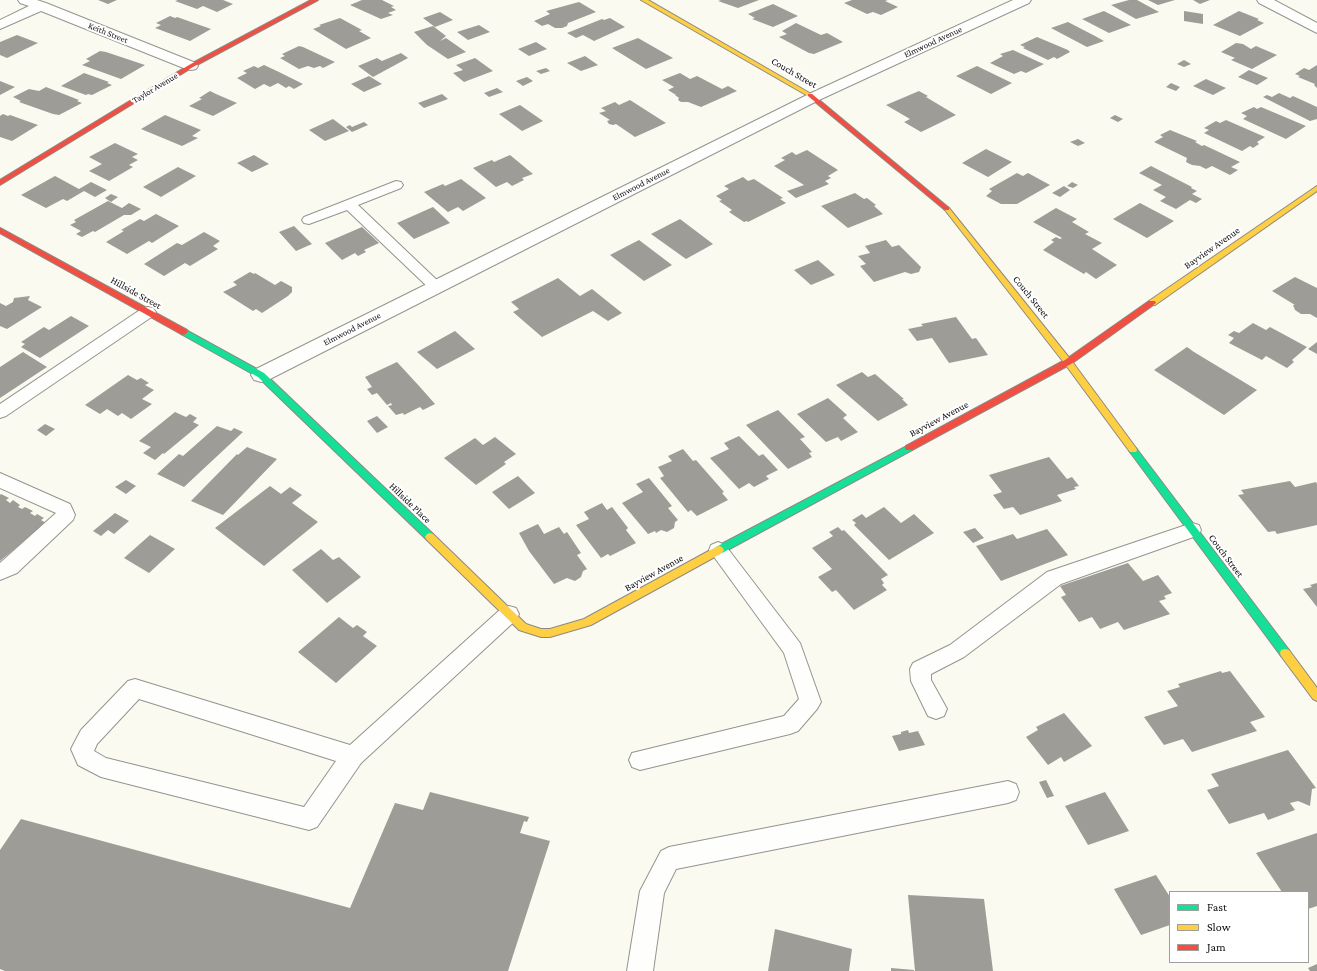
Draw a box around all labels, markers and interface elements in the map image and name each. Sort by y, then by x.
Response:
street label: Keith Street [87,20,129,46]
street label: Elmwood Avenue [902,24,964,60]
street label: Couch Street [769,55,819,91]
street label: Taylor Avenue [130,70,180,106]
street label: Elmwood Avenue [611,165,671,203]
street label: Bayview Avenue [1182,224,1242,272]
street label: Couch Street [1010,273,1052,321]
street label: Hillside Street [109,274,163,312]
street label: Elmwood Avenue [322,310,382,348]
street label: Bayview Avenue [907,398,971,440]
street label: Hillside Place [387,480,433,526]
street label: Couch Street [1206,532,1246,580]
street label: Bayview Avenue [623,552,685,594]
legend [1169,891,1309,963]
text: Fast [1207,900,1227,914]
text: Slow [1207,920,1231,934]
text: Jam [1207,940,1226,954]

